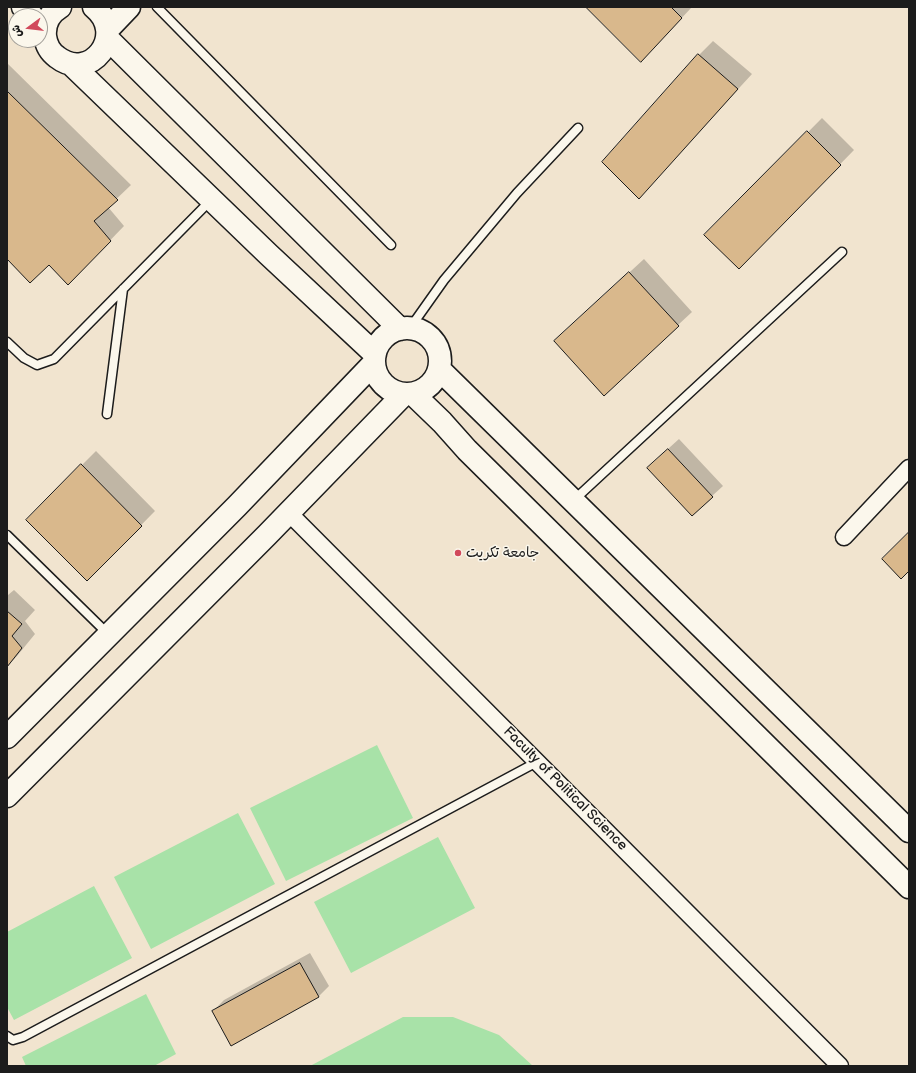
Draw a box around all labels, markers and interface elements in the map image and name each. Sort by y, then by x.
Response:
north arrow [8,8,48,48]
text: ش [9,23,25,39]
place label: جامعة تكريت [466,545,539,561]
marker: جامعة تكريت [453,548,463,558]
street label: Faculty of Political Science [500,724,630,854]

